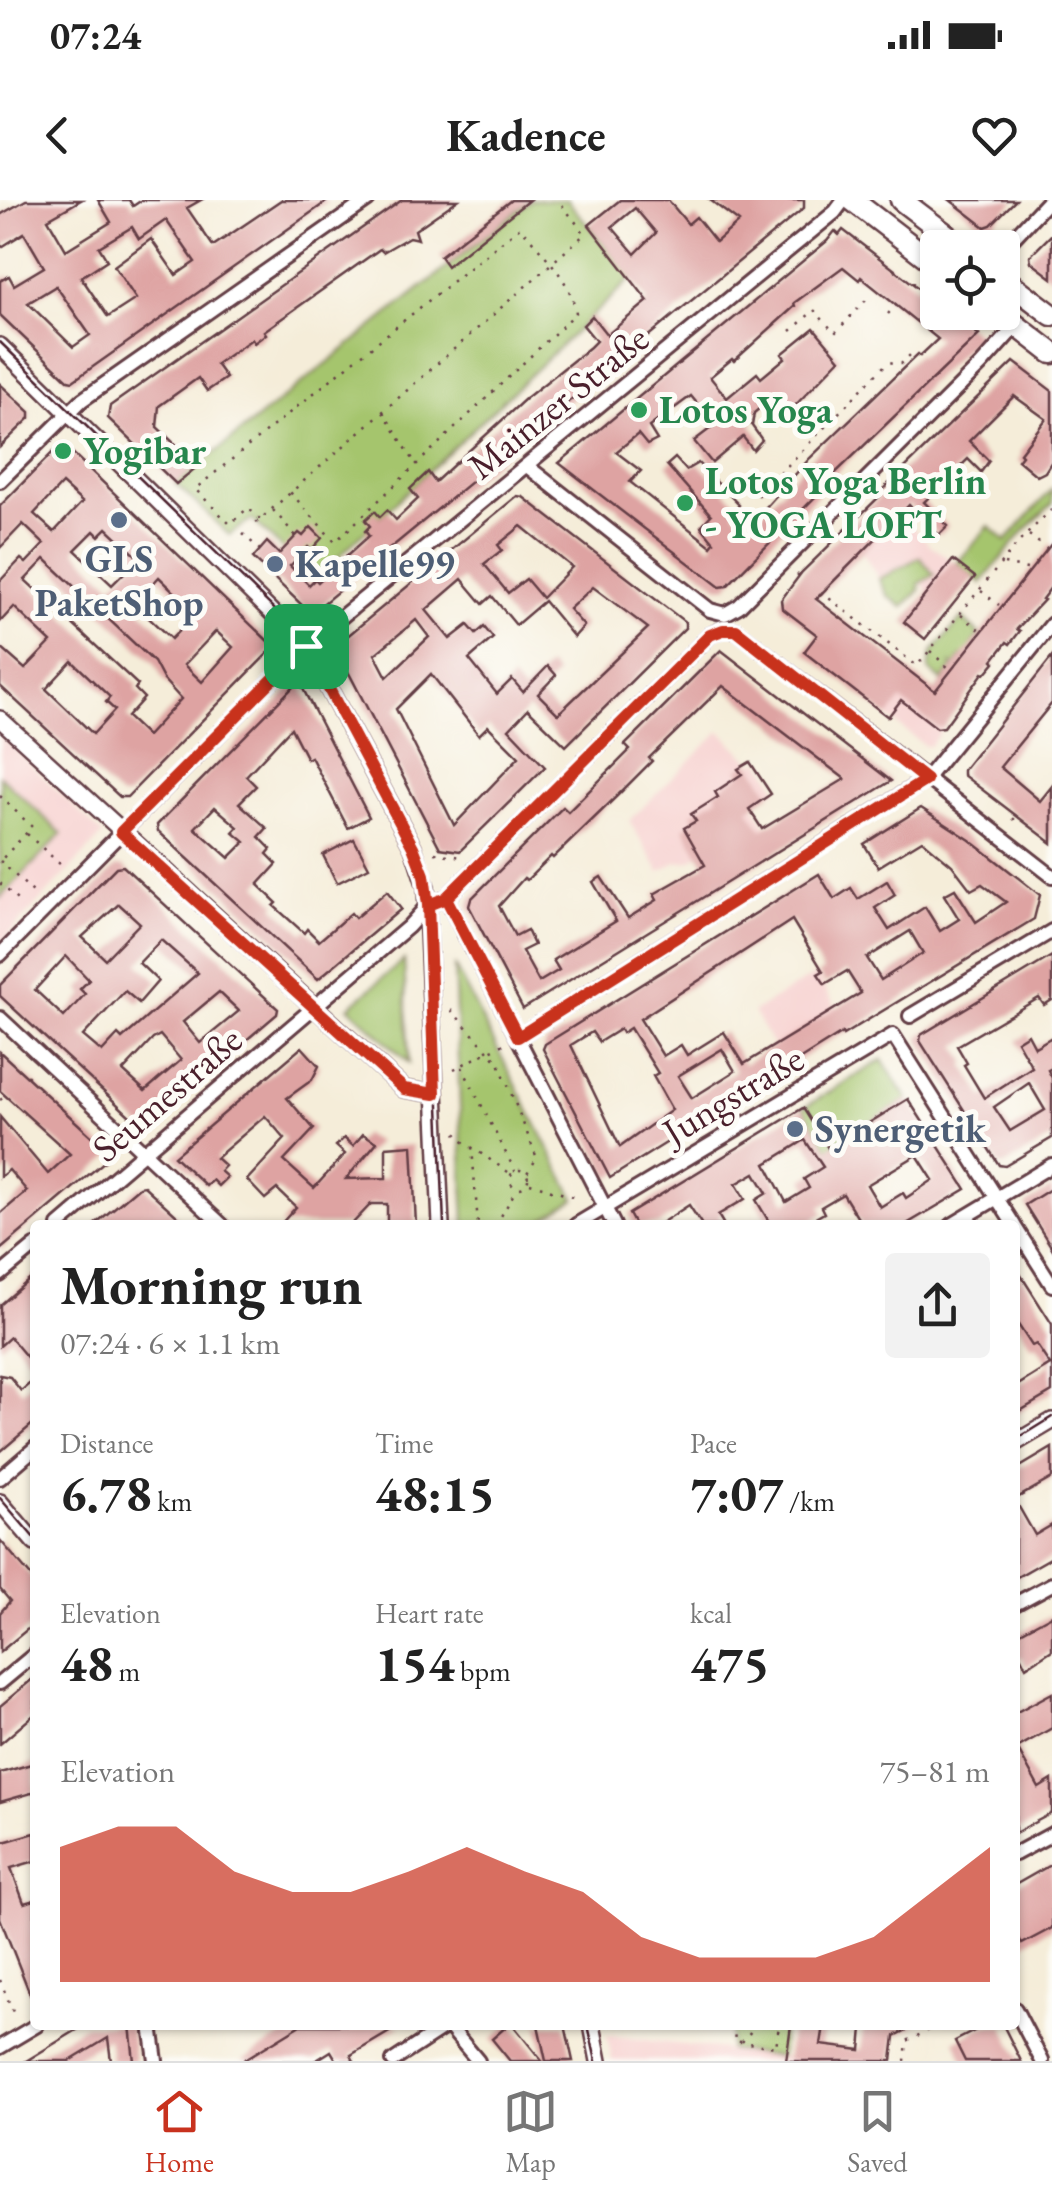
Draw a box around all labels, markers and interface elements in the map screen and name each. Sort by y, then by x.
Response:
text: 07:24 [50,11,141,60]
text: Kadence [446,106,606,164]
icon: back [30,108,85,163]
icon: heart [967,108,1022,163]
map controls [920,230,1020,330]
button: locate [920,230,1020,330]
street label: Mainzer Straße [457,314,658,490]
place label: Lotos Yoga [659,385,833,434]
marker: Lotos Yoga [628,399,650,421]
place label: Yogibar [83,426,206,475]
marker: Yogibar [52,440,74,462]
place label: Lotos Yoga Berlin - YOGA LOFT [705,456,986,549]
marker: Lotos Yoga Berlin - YOGA LOFT [674,492,696,514]
marker: GLS PaketShop [108,509,130,531]
place label: GLS PaketShop [35,534,203,627]
place label: Kapelle99 [295,539,455,588]
marker: Kapelle99 [264,553,286,575]
pin [264,604,349,689]
icon: arrive [279,619,334,674]
street label: Seumestraße [82,1015,252,1172]
street label: Jungstraße [651,1034,812,1157]
place label: Synergetik [815,1104,987,1153]
marker: Synergetik [784,1118,806,1140]
text: Morning run [60,1249,363,1320]
button: share [885,1253,990,1358]
text: 07:24 · 6 × 1.1 km [60,1322,280,1364]
text: Distance [60,1425,154,1461]
text: Time [375,1425,433,1461]
text: Pace [690,1425,737,1461]
text: 6.78 [60,1461,152,1526]
text: 48:15 [375,1461,495,1526]
text: 7:07 [690,1461,783,1526]
text: km [152,1483,192,1519]
text: /km [783,1483,835,1519]
text: Elevation [60,1595,161,1631]
text: Heart rate [375,1595,484,1631]
text: kcal [690,1595,732,1631]
text: 48 [60,1631,113,1696]
text: 154 [375,1631,454,1696]
text: 475 [690,1631,769,1696]
text: m [113,1653,140,1689]
text: bpm [454,1653,511,1689]
text: Elevation [60,1750,175,1792]
text: 75–81 m [880,1750,990,1792]
tab: Home [145,2084,214,2180]
tab: Map [503,2084,558,2180]
tab: Saved [847,2084,907,2180]

